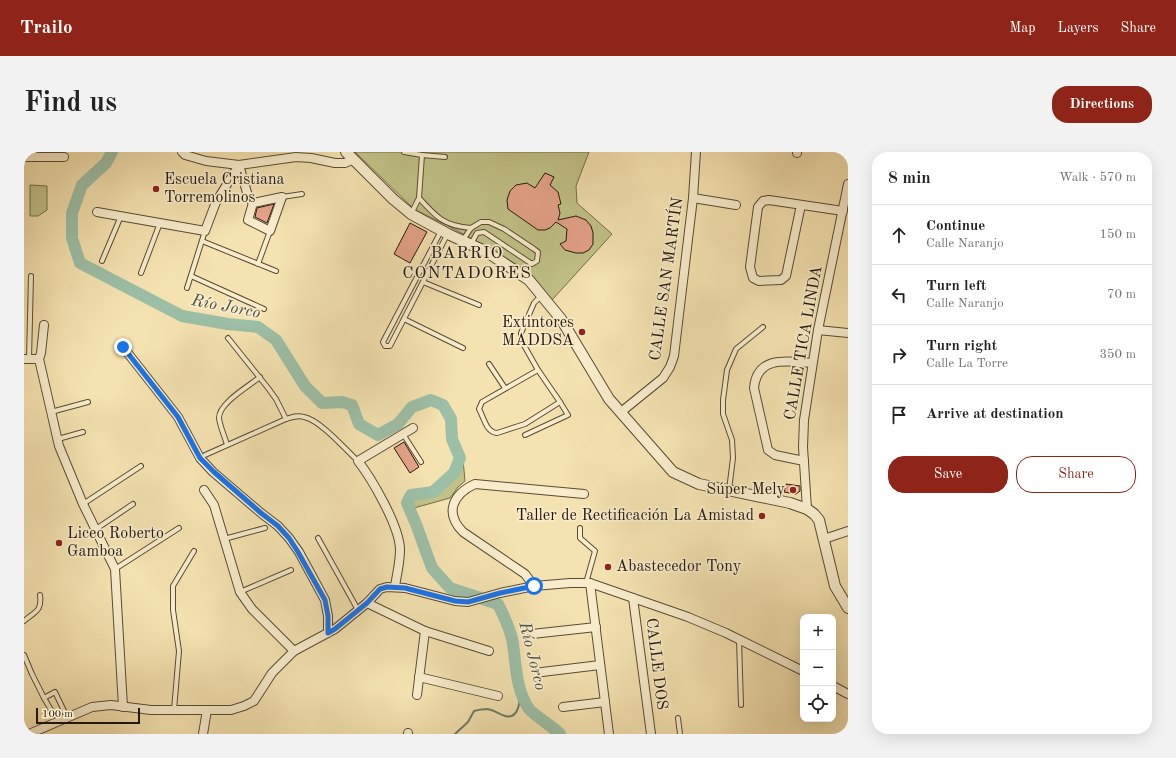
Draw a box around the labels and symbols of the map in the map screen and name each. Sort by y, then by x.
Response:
place label: Escuela Cristiana Torremolinos [164,172,285,206]
marker: Escuela Cristiana Torremolinos [151,184,161,194]
street label: CALLE SAN MARTÍN [644,196,686,362]
district label: BARRIO CONTADORES [402,245,532,282]
street label: CALLE TICA LINDA [783,265,825,421]
water label: Río Jorco [189,292,262,322]
place label: Extintores MADDSA [502,315,574,349]
marker: Extintores MADDSA [577,327,587,337]
route end [114,338,132,356]
place label: Súper Mely [706,482,786,498]
marker: Súper Mely [788,485,798,495]
place label: Taller de Rectificación La Amistad [516,508,754,524]
marker: Taller de Rectificación La Amistad [757,511,767,521]
place label: Liceo Roberto Gamboa [67,526,164,560]
marker: Liceo Roberto Gamboa [54,538,64,548]
place label: Abastecedor Tony [616,559,742,575]
marker: Abastecedor Tony [603,562,613,572]
route start [525,577,543,595]
street label: CALLE DOS [642,617,670,711]
water label: Río Jorco [515,619,549,692]
scale bar [36,706,140,725]

